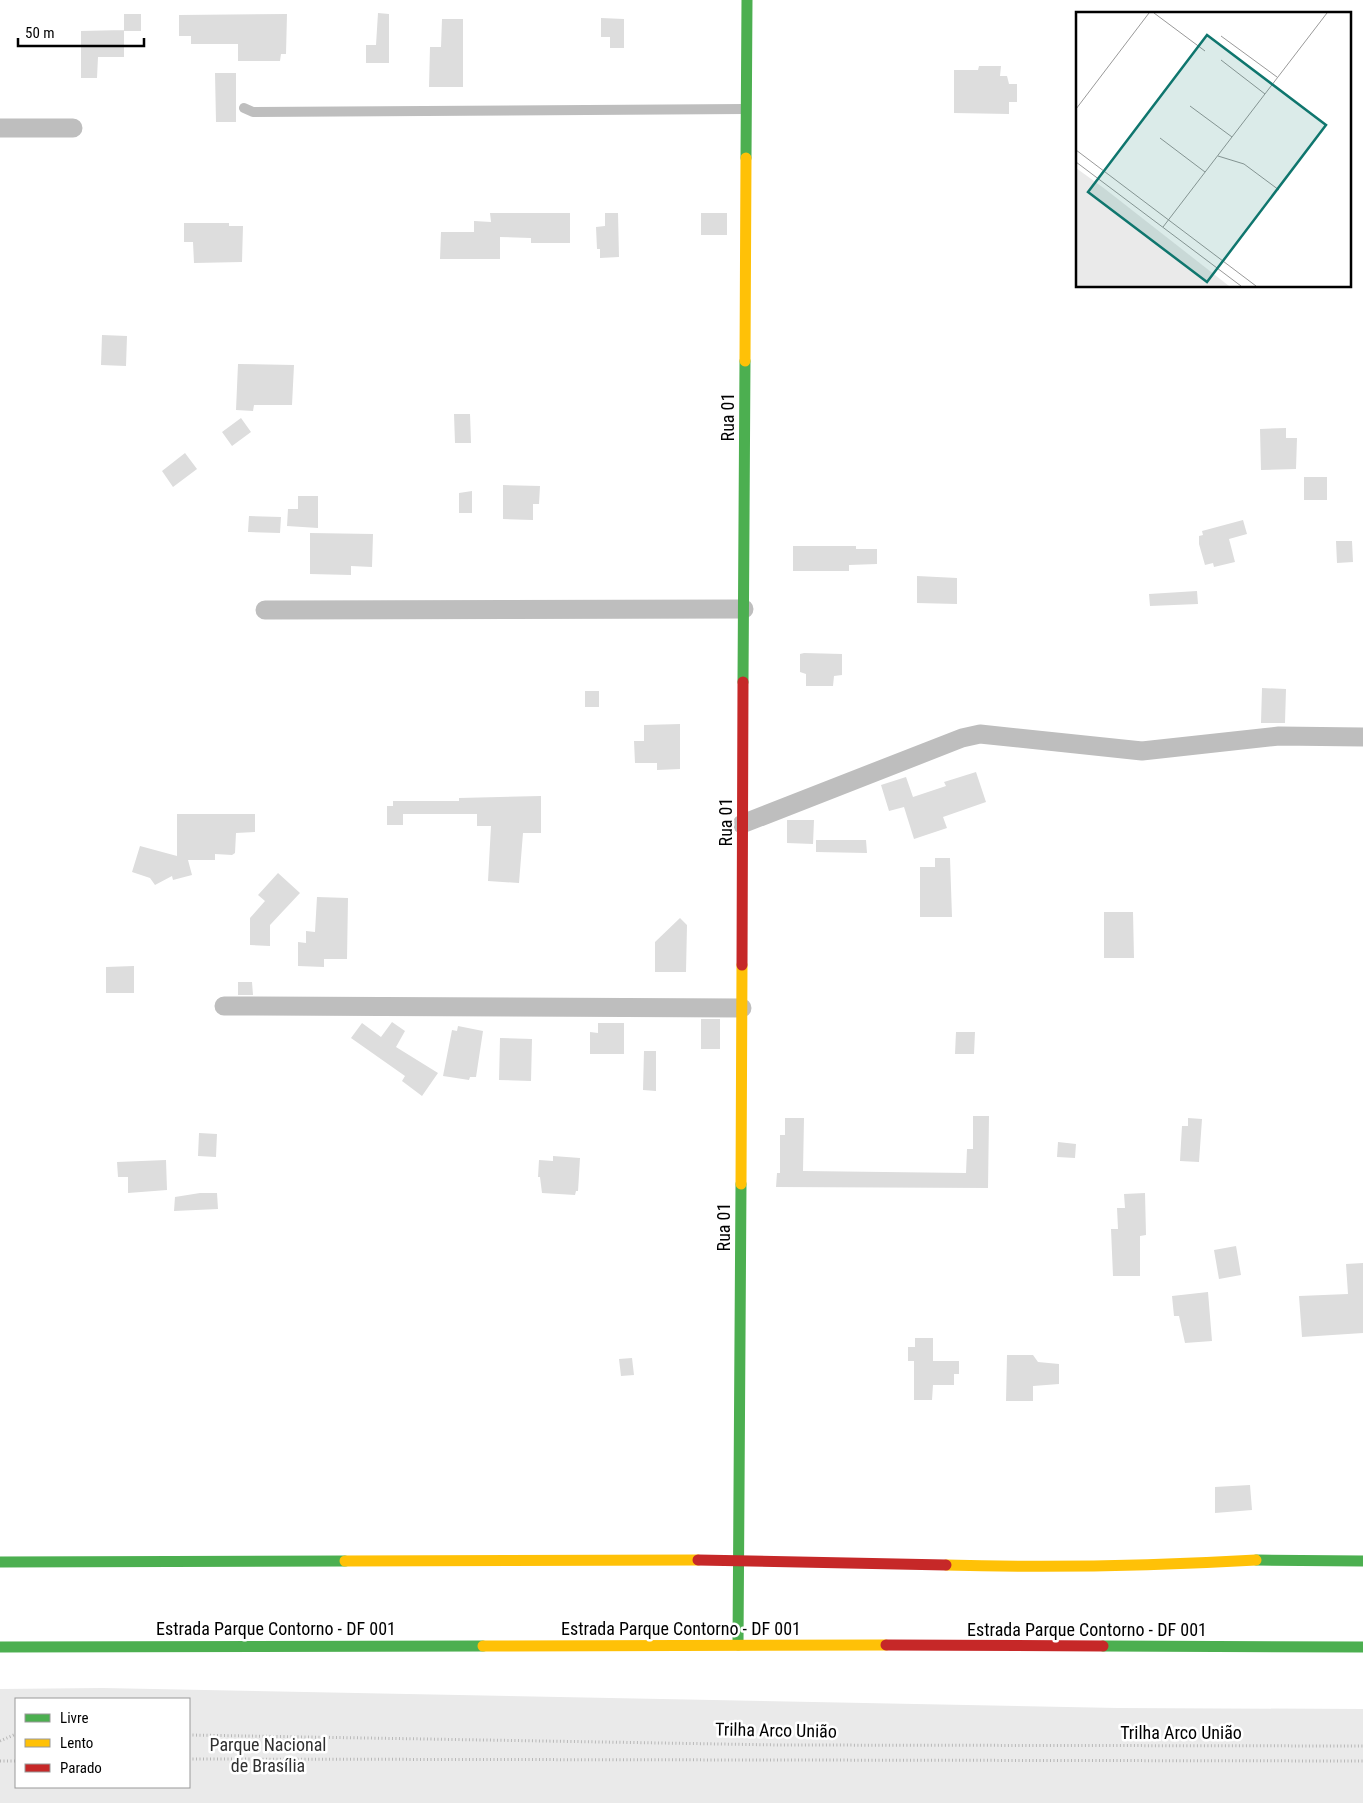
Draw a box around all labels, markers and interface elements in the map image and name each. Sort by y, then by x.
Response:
inset map [1076,12,1350,288]
scale bar [18,15,144,47]
text: 50 m [25,24,55,42]
street label: Rua 01 [717,393,738,441]
street label: Rua 01 [715,798,736,846]
street label: Rua 01 [713,1203,734,1251]
street label: Estrada Parque Contorno - DF 001 [156,1618,396,1639]
street label: Estrada Parque Contorno - DF 001 [561,1618,801,1639]
street label: Estrada Parque Contorno - DF 001 [967,1619,1207,1640]
legend [15,1698,190,1788]
text: Livre [60,1709,88,1727]
street label: Trilha Arco União [715,1718,837,1742]
street label: Trilha Arco União [1120,1722,1242,1743]
text: Lento [60,1734,93,1752]
park label: Parque Nacional de Brasília [210,1734,326,1776]
text: Parado [60,1759,102,1777]

